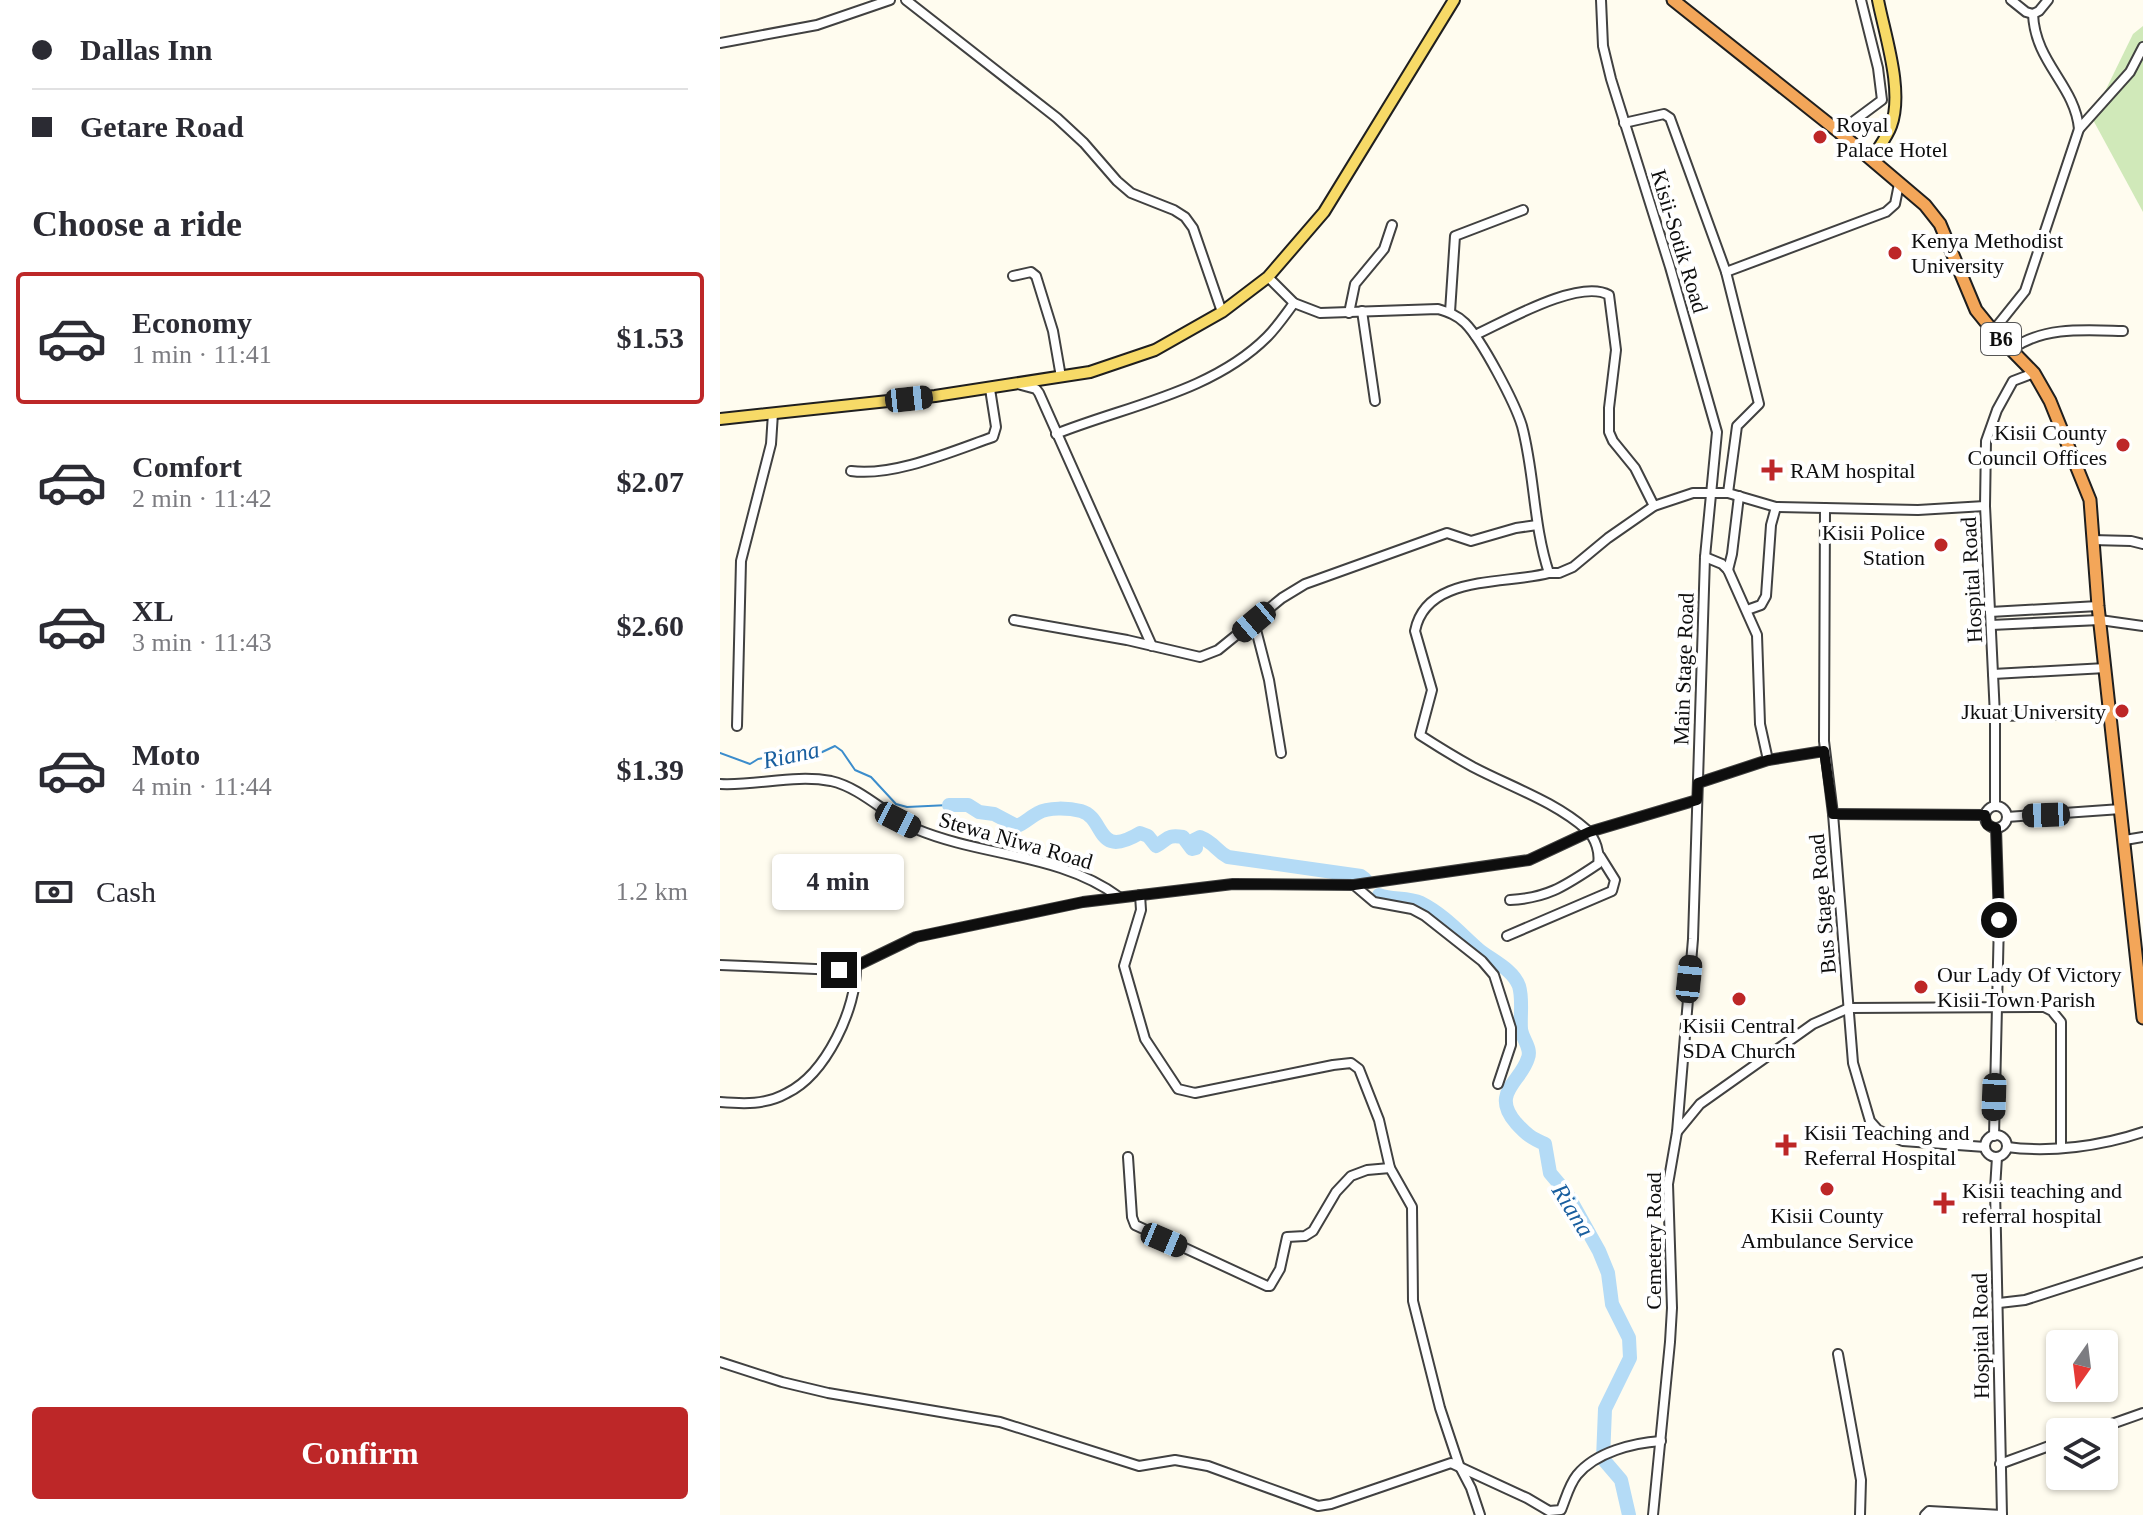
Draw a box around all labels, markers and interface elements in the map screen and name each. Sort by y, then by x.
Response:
text: Dallas Inn [80,33,213,66]
text: Getare Road [80,110,244,143]
place label: Royal Palace Hotel [1836,112,1948,162]
marker: Royal Palace Hotel [1811,128,1829,146]
street label: Kisii-Sotik Road [1646,166,1713,316]
text: Choose a ride [32,204,242,244]
place label: Kenya Methodist University [1911,228,2063,278]
marker: Kenya Methodist University [1886,244,1904,262]
icon: car [36,302,108,374]
text: Economy [132,306,252,339]
text: $1.53 [617,321,684,354]
road number: B6 [1981,323,2021,355]
text: 1 min · 11:41 [132,340,272,369]
car [884,385,934,413]
place label: Kisii County Council Offices [1967,420,2107,470]
marker: Kisii County Council Offices [2114,436,2132,454]
icon: car [36,446,108,518]
text: Comfort [132,450,242,483]
place label: RAM hospital [1790,458,1915,483]
marker: RAM hospital [1761,459,1783,481]
text: $2.07 [617,465,684,498]
text: 2 min · 11:42 [132,484,272,513]
street label: Hospital Road [1956,516,1987,644]
place label: Kisii Police Station [1822,520,1925,570]
marker: Kisii Police Station [1932,536,1950,554]
icon: car [36,590,108,662]
street label: Main Stage Road [1668,592,1699,746]
text: XL [132,594,174,627]
car [1228,597,1280,647]
text: $2.60 [617,609,684,642]
text: 3 min · 11:43 [132,628,272,657]
place label: Jkuat University [1961,699,2106,724]
marker: Jkuat University [2113,702,2131,720]
icon: car [36,734,108,806]
water label: Riana [759,736,822,774]
text: Moto [132,738,200,771]
text: $1.39 [617,753,684,786]
text: 4 min · 11:44 [132,772,272,801]
car [871,798,925,842]
car [2022,802,2070,828]
street label: Stewa Niwa Road [936,807,1096,874]
street label: Bus Stage Road [1804,833,1841,975]
callout: 4 min [773,854,905,910]
text: 4 min [807,867,869,896]
icon: cash [32,870,76,914]
text: Cash [96,875,156,908]
text: 1.2 km [616,877,688,906]
route start [1981,902,2017,938]
route end [821,952,857,988]
car [1675,954,1703,1004]
place label: Our Lady Of Victory Kisii Town Parish [1937,962,2122,1012]
marker: Our Lady Of Victory Kisii Town Parish [1912,978,1930,996]
marker: Kisii Central SDA Church [1730,990,1748,1008]
place label: Kisii Central SDA Church [1682,1013,1796,1063]
car [1981,1073,2007,1121]
place label: Kisii Teaching and Referral Hospital [1804,1120,1969,1170]
marker: Kisii Teaching and Referral Hospital [1775,1134,1797,1156]
street label: Cemetery Road [1641,1172,1666,1310]
water label: Riana [1546,1178,1599,1241]
place label: Kisii teaching and referral hospital [1962,1178,2122,1228]
marker: Kisii County Ambulance Service [1818,1180,1836,1198]
marker: Kisii teaching and referral hospital [1933,1192,1955,1214]
place label: Kisii County Ambulance Service [1741,1203,1913,1253]
car [1137,1220,1191,1260]
street label: Hospital Road [1967,1273,1994,1399]
north arrow [2046,1330,2118,1402]
map controls [2046,1330,2118,1490]
button: Confirm [32,1407,688,1499]
button: layers [2046,1418,2118,1490]

